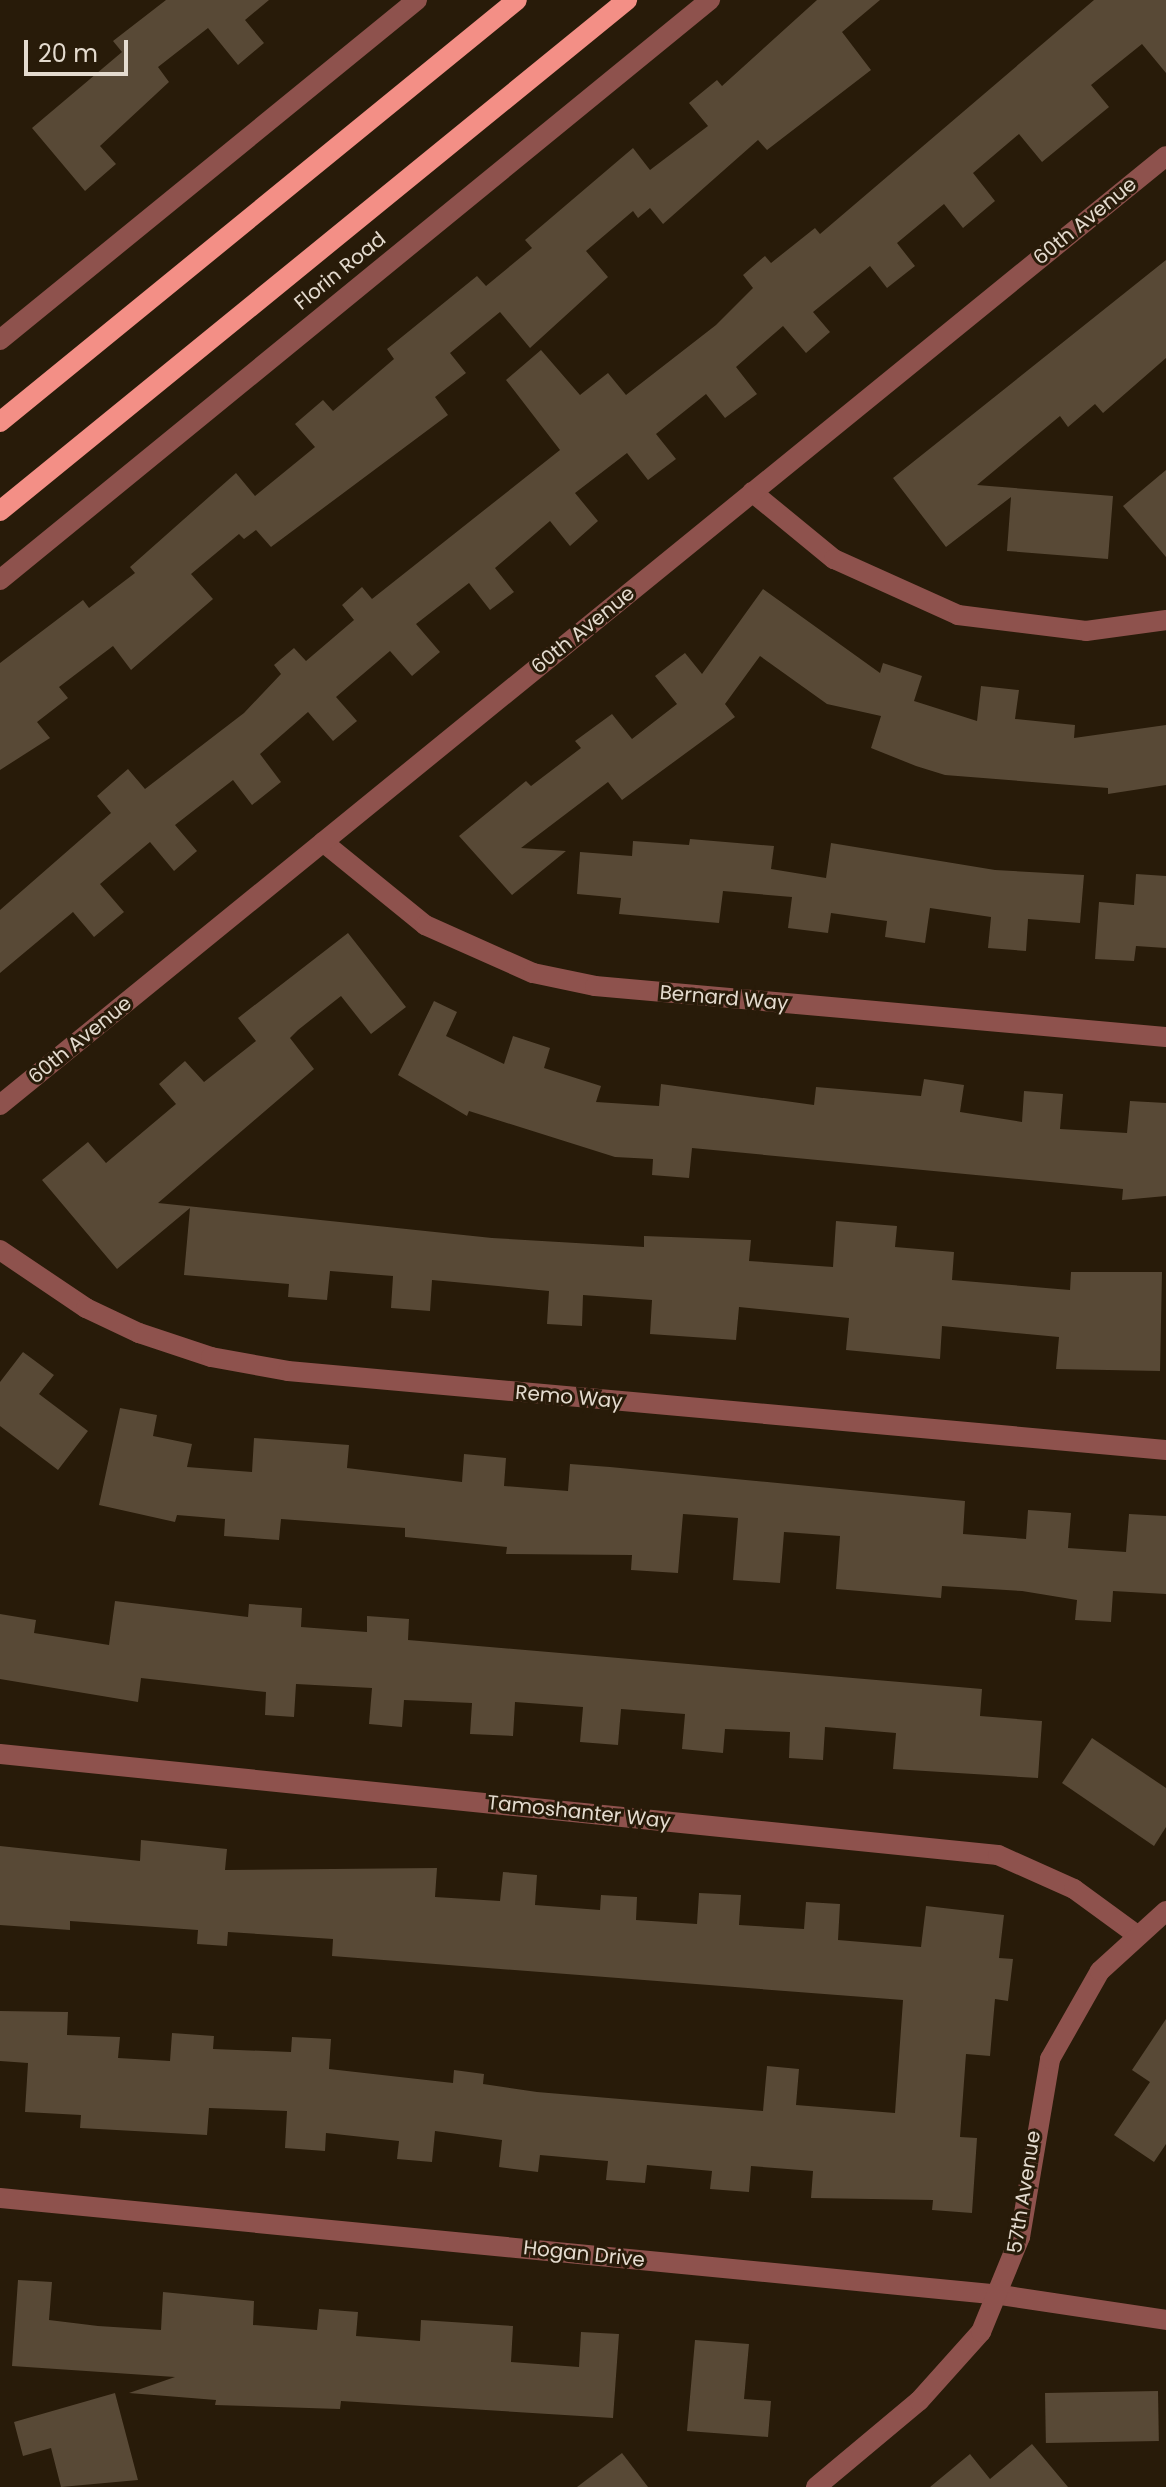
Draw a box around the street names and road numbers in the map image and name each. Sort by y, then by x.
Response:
street label: 60th Avenue [1029,172,1141,270]
street label: Florin Road [290,227,390,315]
street label: 60th Avenue [527,581,639,679]
street label: Bernard Way [659,980,789,1016]
street label: 60th Avenue [24,991,136,1089]
street label: Remo Way [514,1380,624,1414]
street label: Tamoshanter Way [486,1790,672,1834]
street label: 57th Avenue [1002,2129,1046,2255]
street label: Hogan Drive [522,2236,646,2272]

